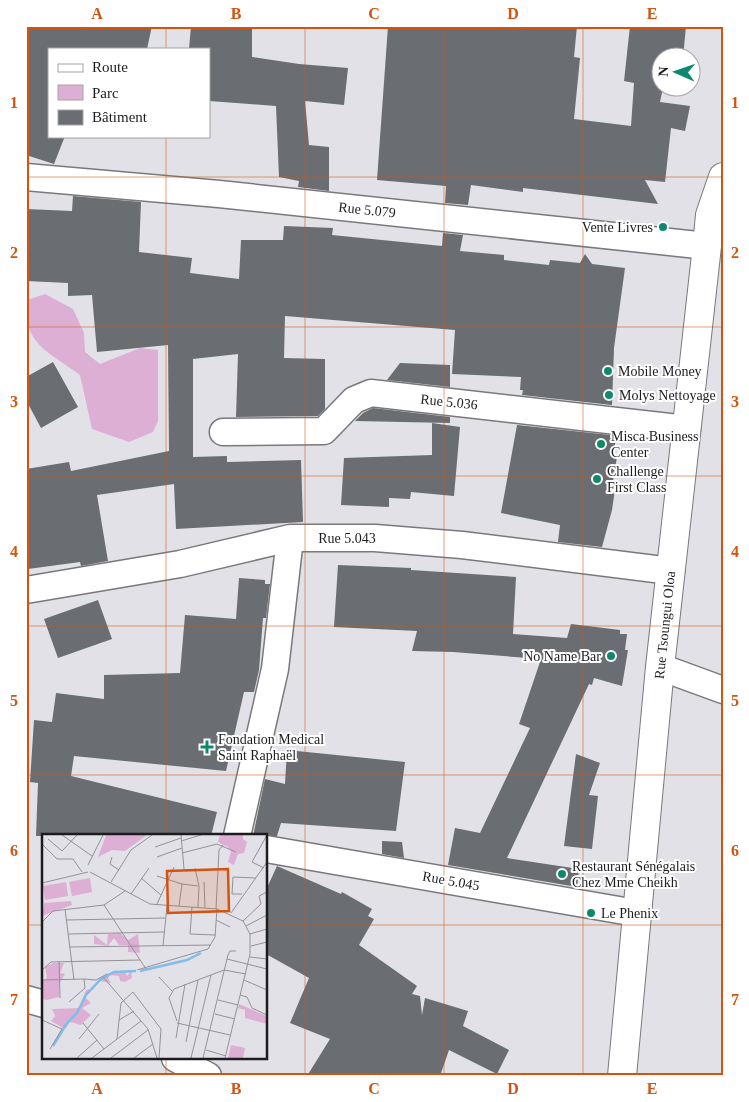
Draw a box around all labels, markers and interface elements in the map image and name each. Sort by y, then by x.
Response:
text: A [91,5,103,22]
text: B [231,5,242,22]
text: C [368,5,380,22]
text: D [507,5,519,22]
text: E [647,5,657,22]
legend [48,48,210,138]
north arrow [652,48,702,98]
text: Route [92,59,128,75]
text: N [656,66,671,77]
text: Parc [92,85,119,101]
text: 1 [10,94,18,111]
text: 1 [731,94,739,111]
text: Bâtiment [92,109,148,125]
street label: Rue 5.079 [338,200,396,220]
place label: Vente Livres [582,220,653,235]
marker: Vente Livres [657,221,669,233]
text: 2 [10,244,18,261]
text: 2 [731,244,739,261]
place label: Mobile Money [618,364,702,379]
marker: Mobile Money [602,365,614,377]
place label: Molys Nettoyage [619,388,716,403]
marker: Molys Nettoyage [603,389,615,401]
street label: Rue 5.036 [420,392,478,412]
text: 3 [10,393,18,410]
text: 3 [731,393,739,410]
place label: Misca Business Center [611,429,699,460]
marker: Misca Business Center [595,438,607,450]
place label: Challenge First Class [607,464,667,495]
marker: Challenge First Class [591,473,603,485]
street label: Rue 5.043 [318,531,376,546]
text: 4 [10,543,18,560]
text: 4 [731,543,739,560]
street label: Rue Tsoungui Oloa [652,570,678,680]
place label: No Name Bar [523,649,601,664]
marker: No Name Bar [605,650,617,662]
text: 5 [10,692,18,709]
text: 5 [731,692,739,709]
place label: Fondation Medical Saint Raphaël [218,732,324,763]
marker: Fondation Medical Saint Raphaël [200,740,214,754]
inset map [42,834,268,1060]
text: 6 [10,842,18,859]
text: 6 [731,842,739,859]
place label: Restaurant Sénégalais Chez Mme Cheikh [572,859,695,890]
marker: Restaurant Sénégalais Chez Mme Cheikh [556,868,568,880]
street label: Rue 5.045 [421,869,481,893]
place label: Le Phenix [601,906,658,921]
marker: Le Phenix [585,907,597,919]
text: 7 [10,991,18,1008]
text: 7 [731,991,739,1008]
text: A [91,1080,103,1097]
text: B [231,1080,242,1097]
text: C [368,1080,380,1097]
text: D [507,1080,519,1097]
text: E [647,1080,657,1097]

